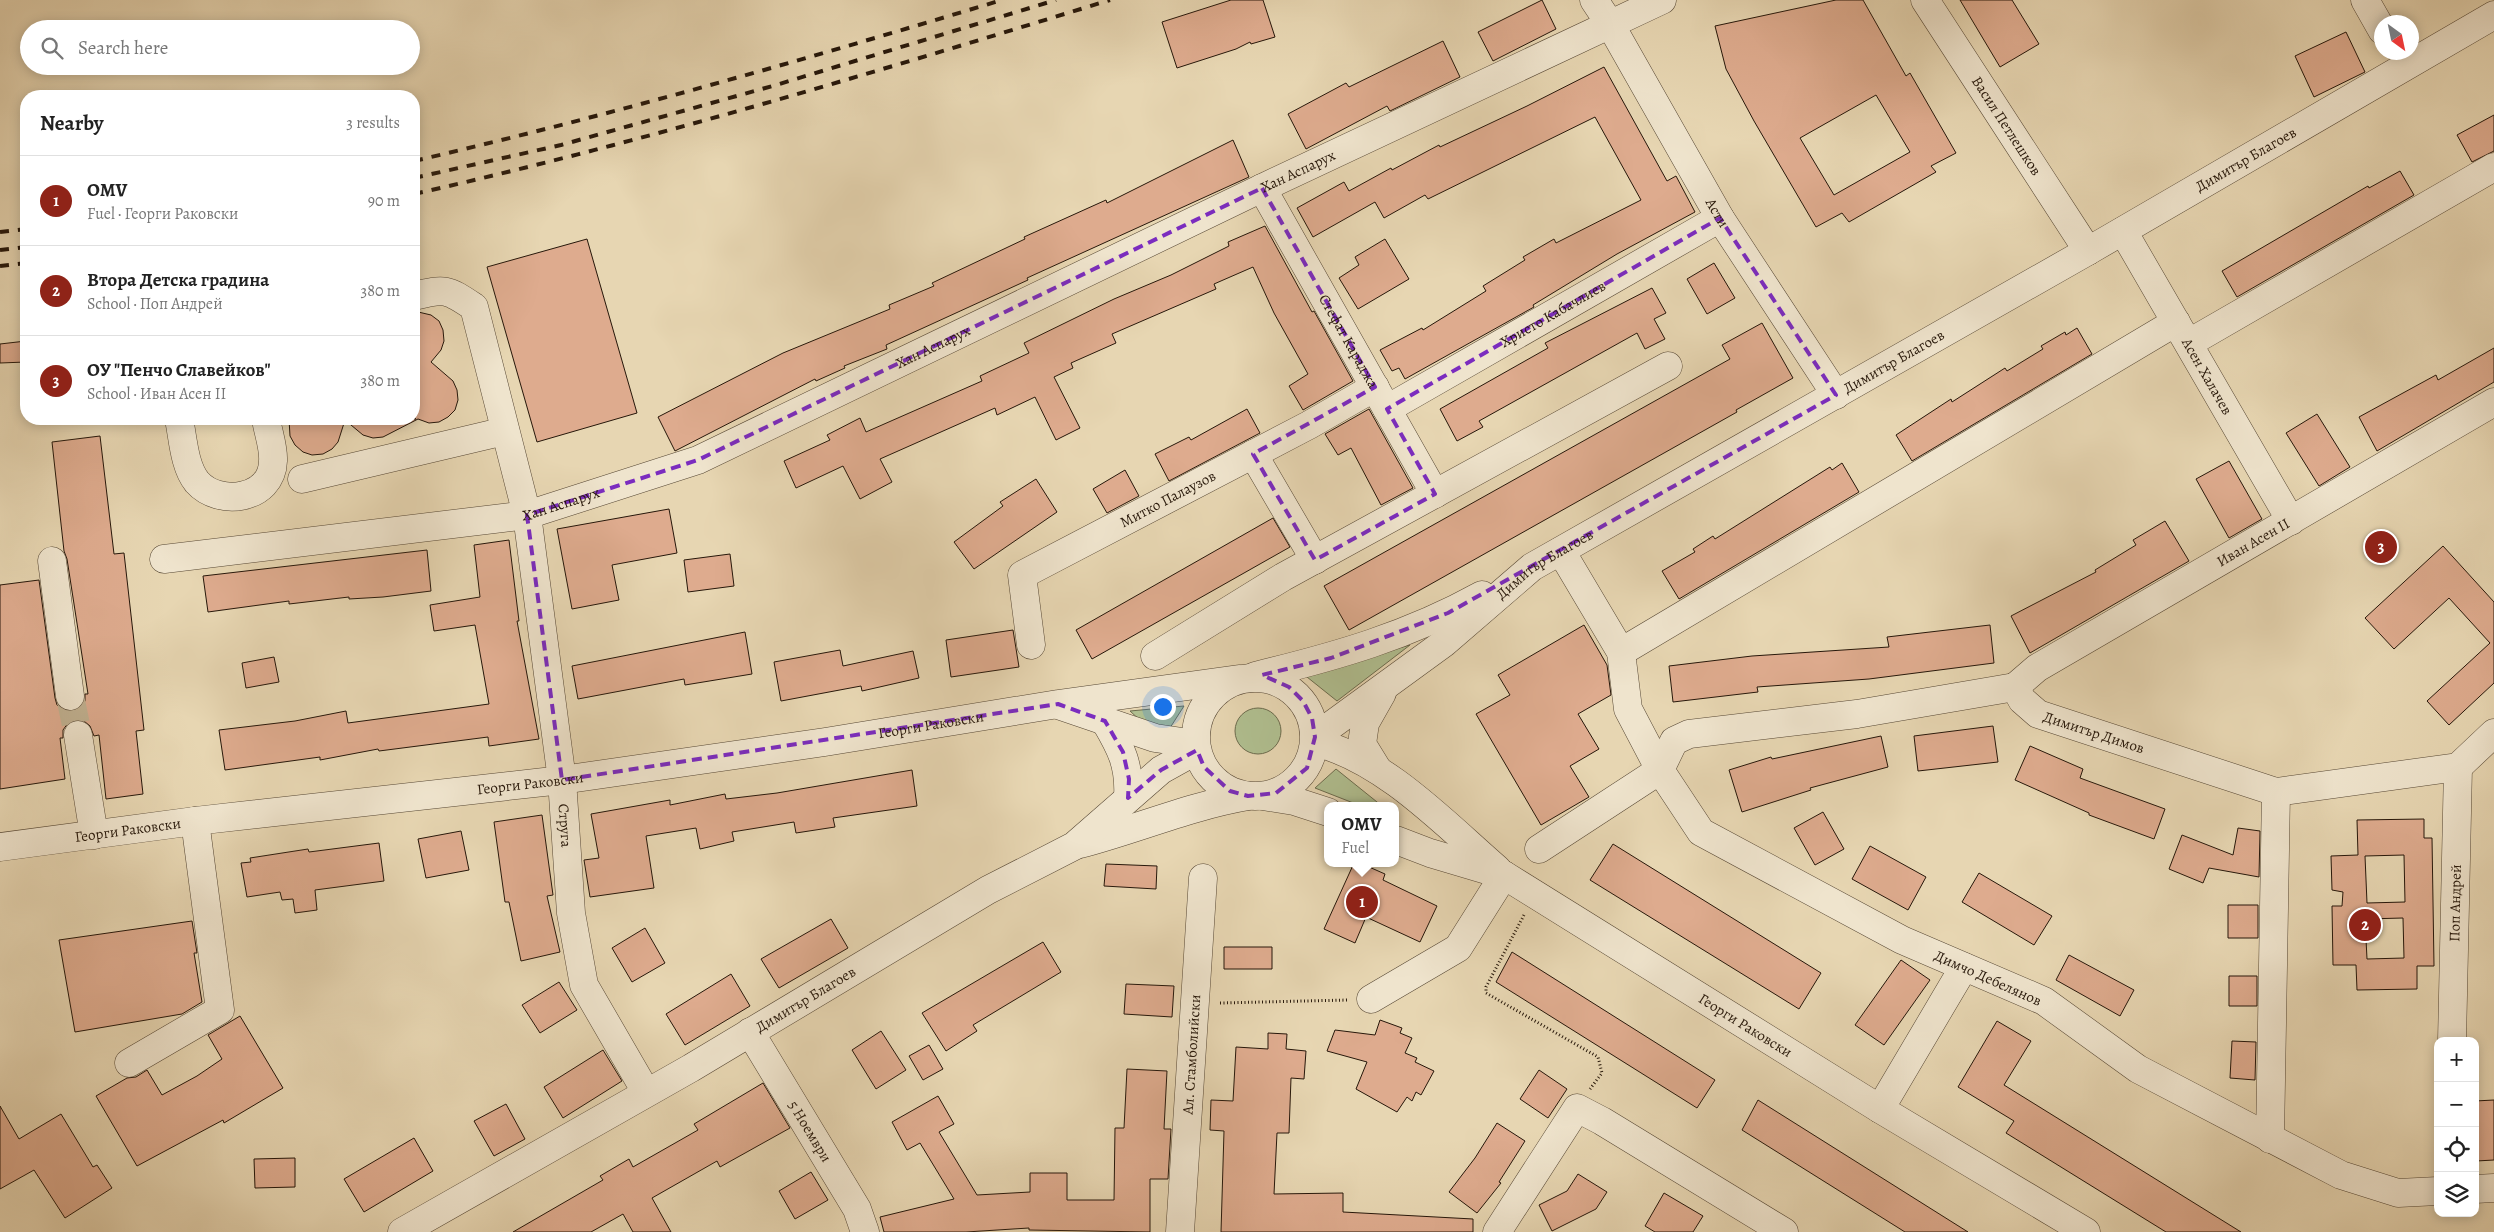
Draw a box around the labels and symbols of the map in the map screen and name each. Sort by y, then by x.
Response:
north arrow [2374,15,2419,60]
street label: Васил Петлешков [1967,72,2046,179]
street label: Димитър Благоев [2192,122,2300,196]
street label: Хан Аспарух [1257,145,1339,197]
street label: Асти [1700,194,1734,232]
street label: Христо Кабачлиев [1496,276,1609,352]
street label: Стефат Караджа [1314,291,1383,392]
street label: Хан Аспарух [892,320,974,373]
street label: Димитър Благоев [1840,325,1948,398]
street label: Асен Халачев [2177,333,2237,418]
street label: Митко Палаузов [1116,466,1219,532]
street label: Хан Аспарух [521,482,603,526]
street label: Иван Асен II [2213,513,2293,571]
street label: Димитър Благоев [1492,524,1597,604]
pin: 3 [2365,528,2397,566]
your location [1150,694,1176,720]
street label: Георги Раковски [876,706,985,743]
street label: Димитър Димов [2041,706,2147,758]
street label: Георги Раковски [476,767,585,799]
street label: Струга [554,803,577,848]
street label: Георги Раковски [74,813,182,847]
street label: Поп Андрей [2444,864,2466,942]
pin: 1 [1346,883,1378,921]
pin: 2 [2349,906,2381,944]
street label: Димчо Дебелянов [1931,945,2045,1011]
street label: Димитър Благоев [752,962,859,1037]
street label: Георги Раковски [1695,989,1796,1062]
street label: Ал. Стамболийски [1178,994,1205,1116]
street label: 5 Ноември [784,1097,836,1166]

